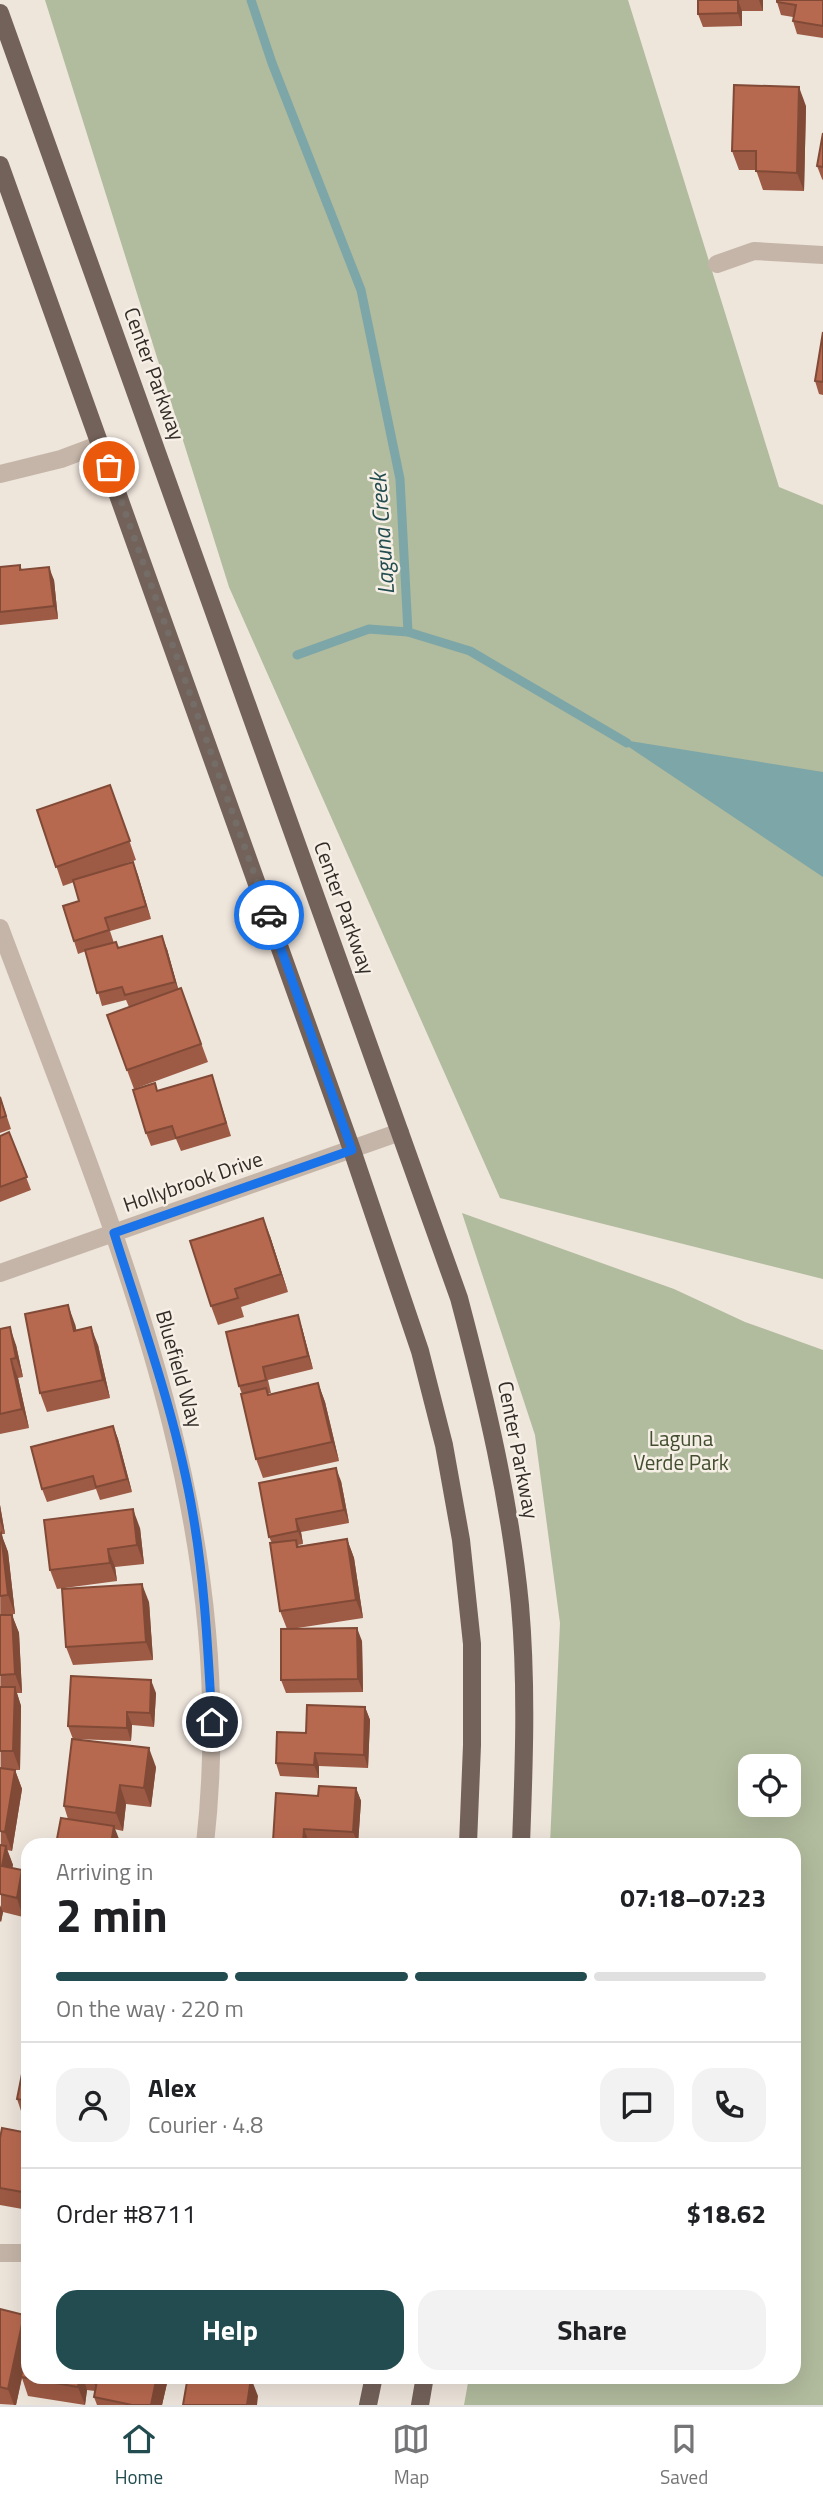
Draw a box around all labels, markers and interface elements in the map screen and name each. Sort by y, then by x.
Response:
street label: Center Parkway [116,303,194,445]
pin [79,437,139,497]
icon: bag [90,448,128,486]
water label: Laguna Creek [360,469,403,596]
street label: Center Parkway [306,837,384,979]
courier [234,880,304,950]
icon: car [250,896,288,934]
street label: Hollybrook Drive [118,1142,267,1220]
street label: Bluefield Way [148,1306,212,1431]
street label: Center Parkway [490,1378,548,1521]
park label: Laguna Verde Park [633,1422,729,1478]
pin [182,1692,242,1752]
icon: home [193,1703,231,1741]
map controls [738,1754,801,1817]
button: locate [738,1754,801,1817]
text: Arriving in [56,1854,153,1889]
text: 07:18–07:23 [620,1878,766,1917]
text: 2 min [56,1880,168,1950]
text: On the way · 220 m [56,1991,244,2026]
button: person [56,2068,130,2142]
text: Alex [148,2068,196,2107]
button: chat [600,2068,674,2142]
button: phone [692,2068,766,2142]
text: Courier · 4.8 [148,2107,263,2142]
text: Order #8711 [56,2194,196,2233]
text: $18.62 [687,2194,766,2233]
button: Help [56,2290,404,2370]
button: Share [418,2290,766,2370]
tab: Home [115,2420,163,2491]
tab: Map [392,2420,430,2491]
tab: Saved [660,2420,708,2491]

